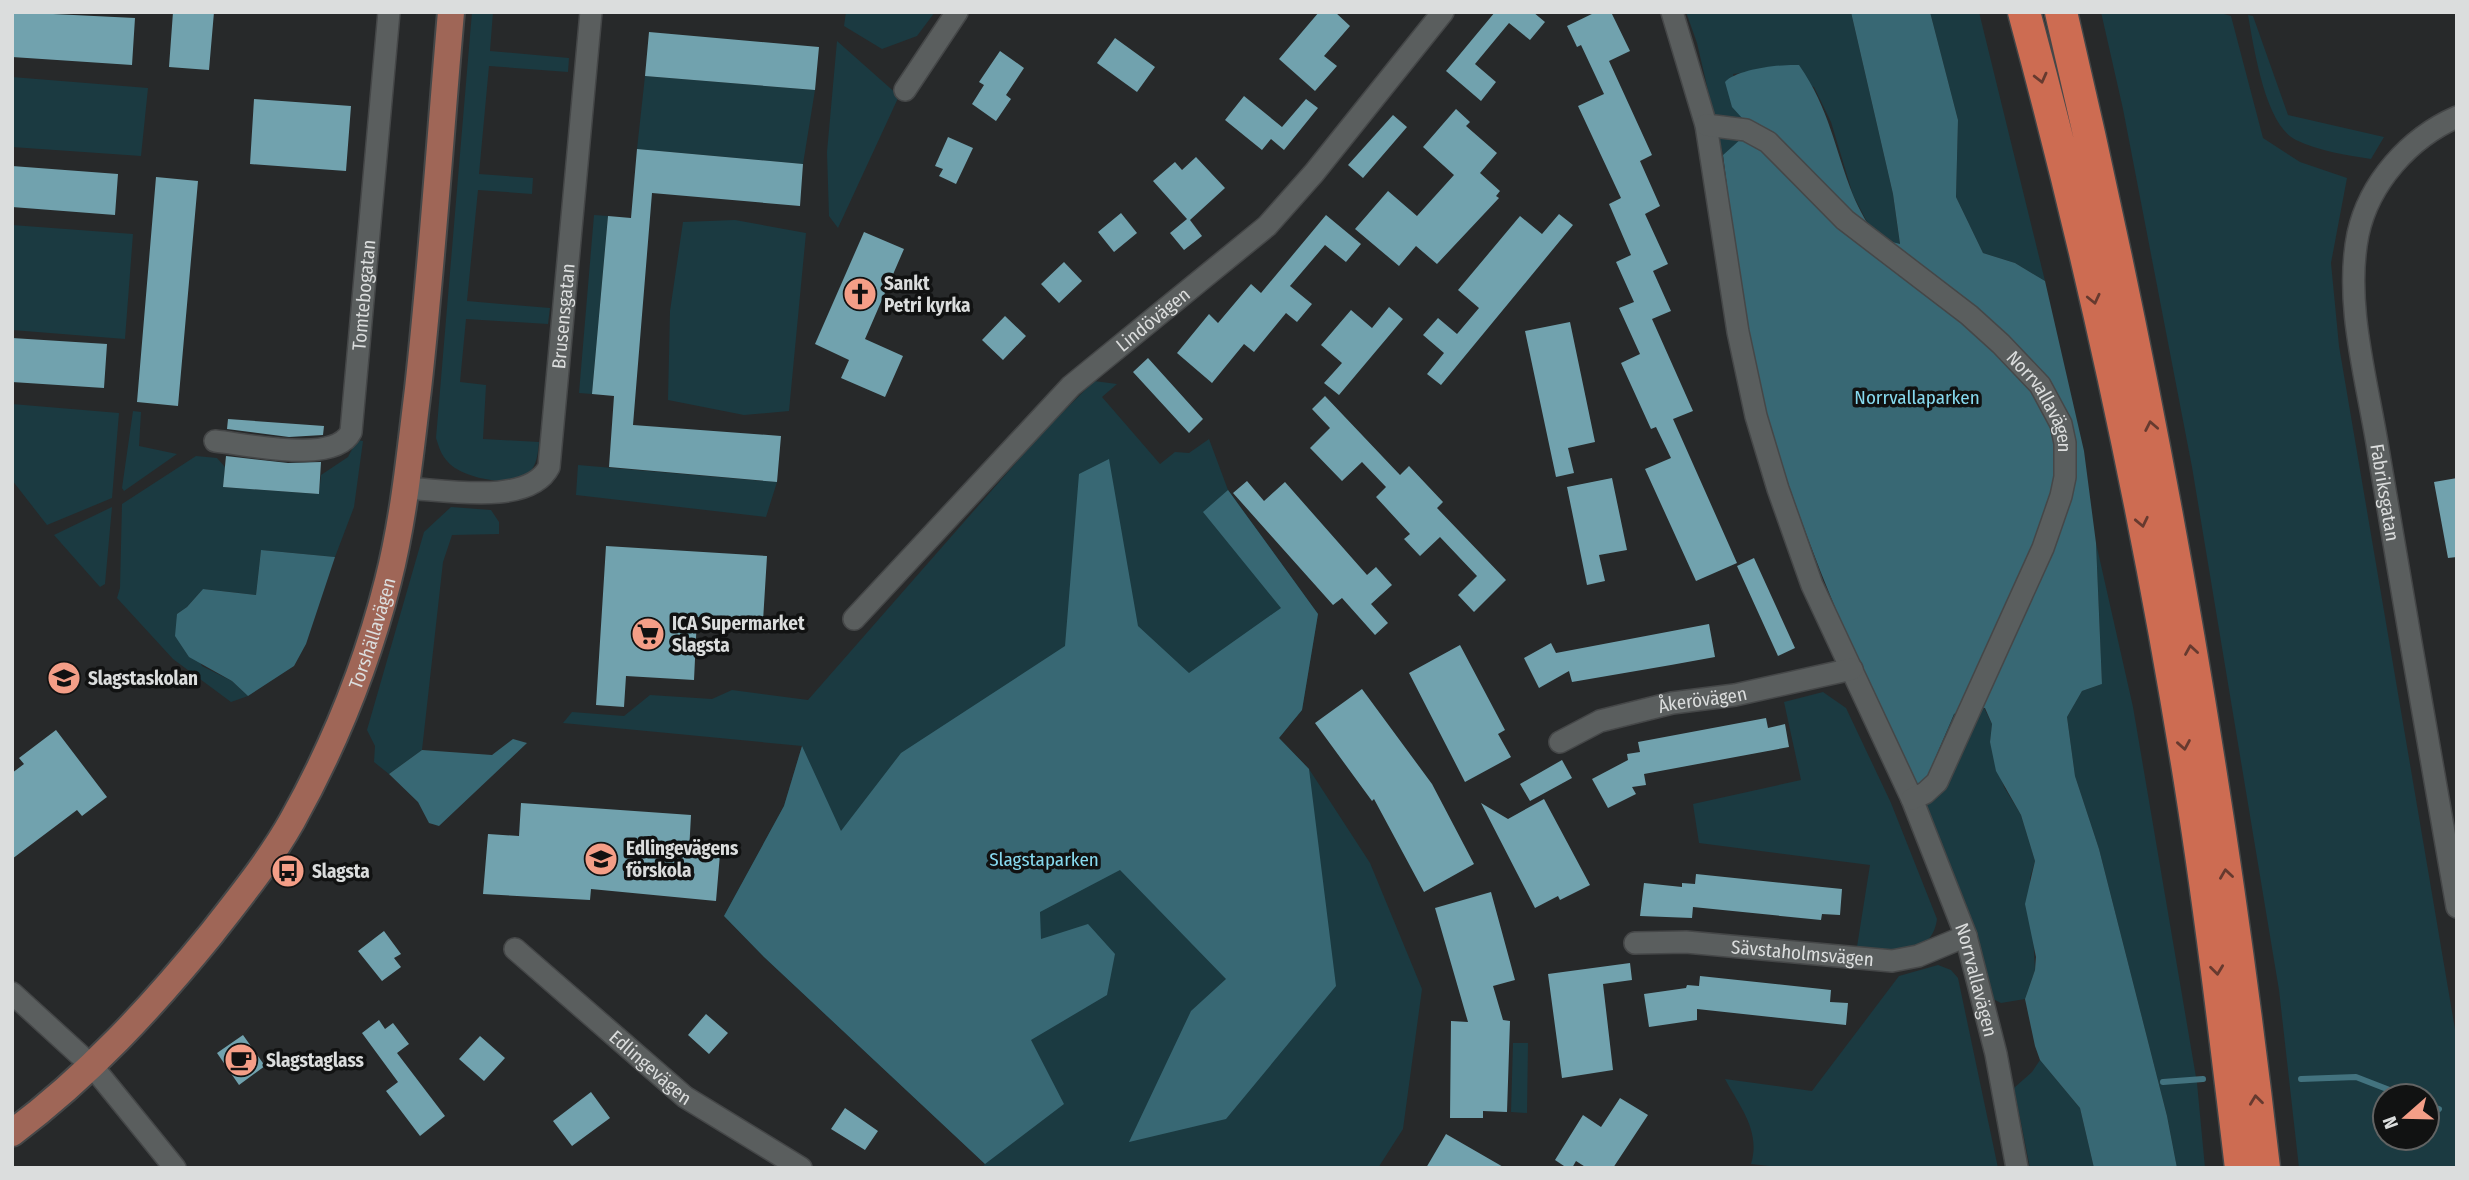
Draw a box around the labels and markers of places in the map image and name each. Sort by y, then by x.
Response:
place label: Sankt Petri kyrka [884,272,970,317]
church icon: Sankt Petri kyrka [841,275,879,313]
place label: ICA Supermarket Slagsta [672,612,805,657]
supermarket icon: ICA Supermarket Slagsta [629,615,667,653]
school or university icon: Slagstaskolan [45,659,83,697]
place label: Slagstaskolan [88,667,198,690]
place label: Edlingevägens förskola [626,837,739,882]
school or university icon: Edlingevägens förskola [582,840,620,878]
bus stop icon: Slagsta [269,852,307,890]
place label: Slagsta [312,860,370,883]
cafe icon: Slagstaglass [222,1041,260,1079]
place label: Slagstaglass [266,1049,365,1072]

